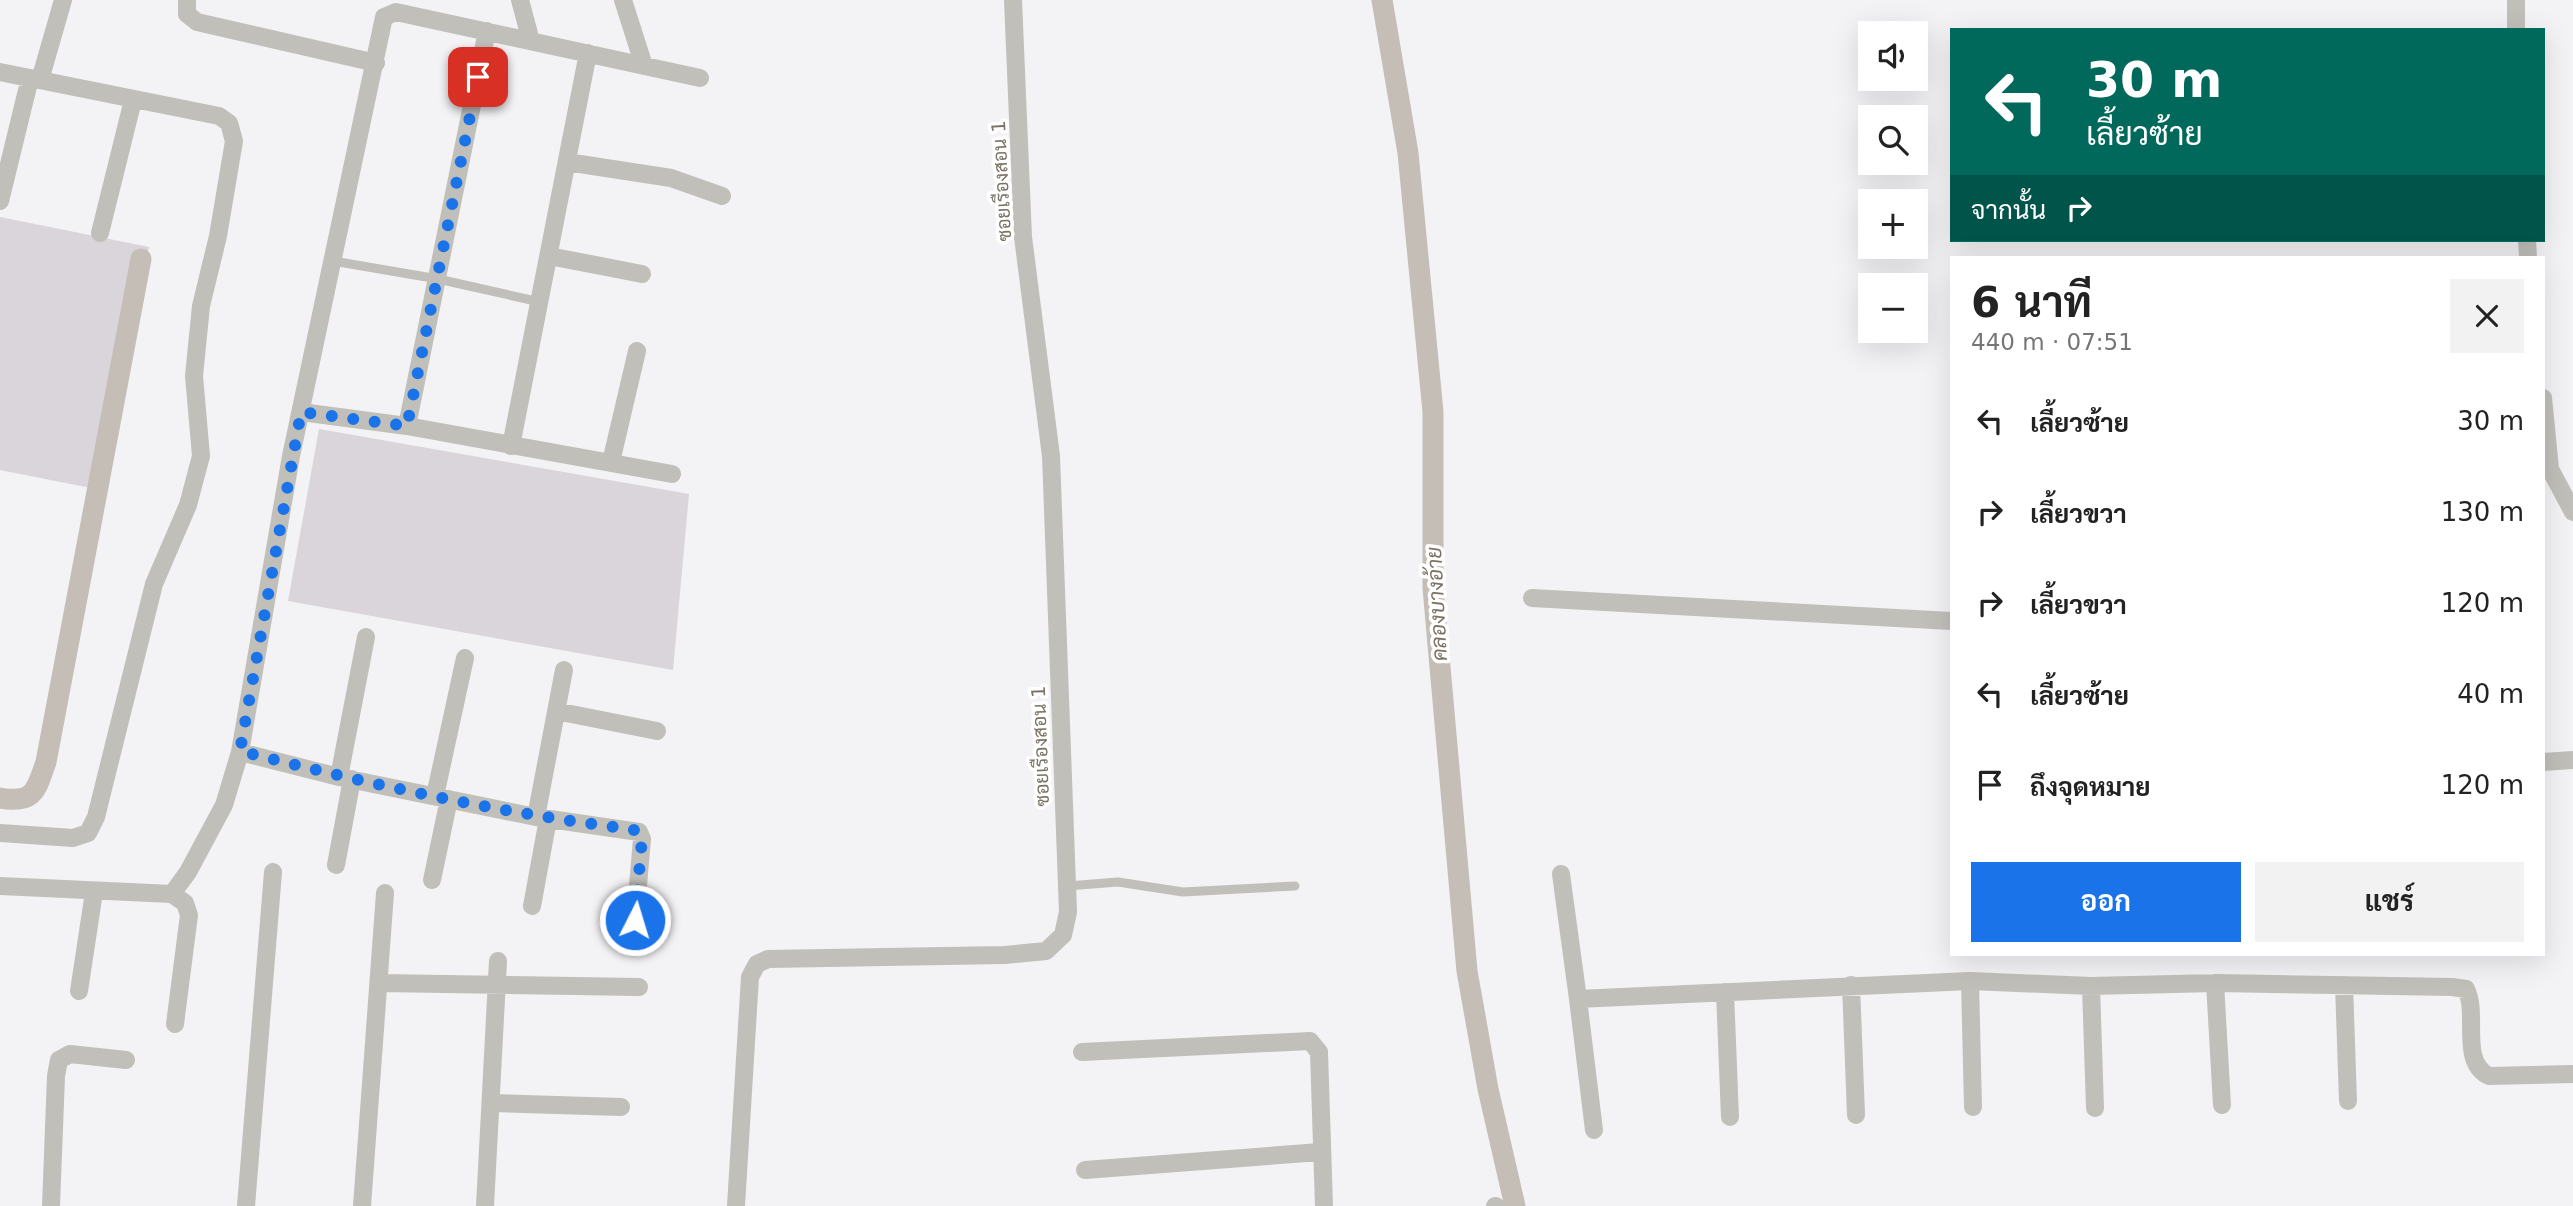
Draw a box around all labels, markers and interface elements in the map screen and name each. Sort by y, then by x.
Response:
map controls [1858,21,1928,343]
button: sound [1858,21,1928,91]
pin [448,47,508,107]
text: 30 m [2086,52,2222,109]
icon: left [1971,56,2062,147]
icon: arrive [459,58,497,96]
button: search [1858,105,1928,175]
text: เลี้ยวซ้าย [2086,115,2203,153]
street label: ซอยเรืองสอน 1 [987,120,1015,242]
button: + [1858,189,1928,259]
icon: right [2060,189,2098,227]
text: จากนั้น [1971,195,2046,225]
button: − [1858,273,1928,343]
text: 6 นาที [1971,278,2092,327]
button: close [2450,279,2524,353]
text: 440 m · 07:51 [1971,329,2133,355]
icon: left [1971,402,2009,440]
text: 30 m [2457,406,2524,436]
text: เลี้ยวซ้าย [2030,408,2129,438]
icon: right [1971,493,2009,531]
text: 130 m [2441,497,2524,527]
text: เลี้ยวขวา [2030,499,2127,529]
water label: คลองบางอ้าย [1421,546,1452,662]
icon: right [1971,584,2009,622]
text: 120 m [2441,588,2524,618]
text: เลี้ยวขวา [2030,590,2127,620]
icon: left [1971,675,2009,713]
text: 40 m [2457,679,2524,709]
text: เลี้ยวซ้าย [2030,681,2129,711]
street label: ซอยเรืองสอน 1 [1027,685,1053,807]
icon: arrive [1971,766,2009,804]
text: 120 m [2441,770,2524,800]
text: ถึงจุดหมาย [2030,772,2151,802]
button: ออก [1971,862,2241,942]
button: แชร์ [2255,862,2524,942]
position arrow [598,883,672,957]

